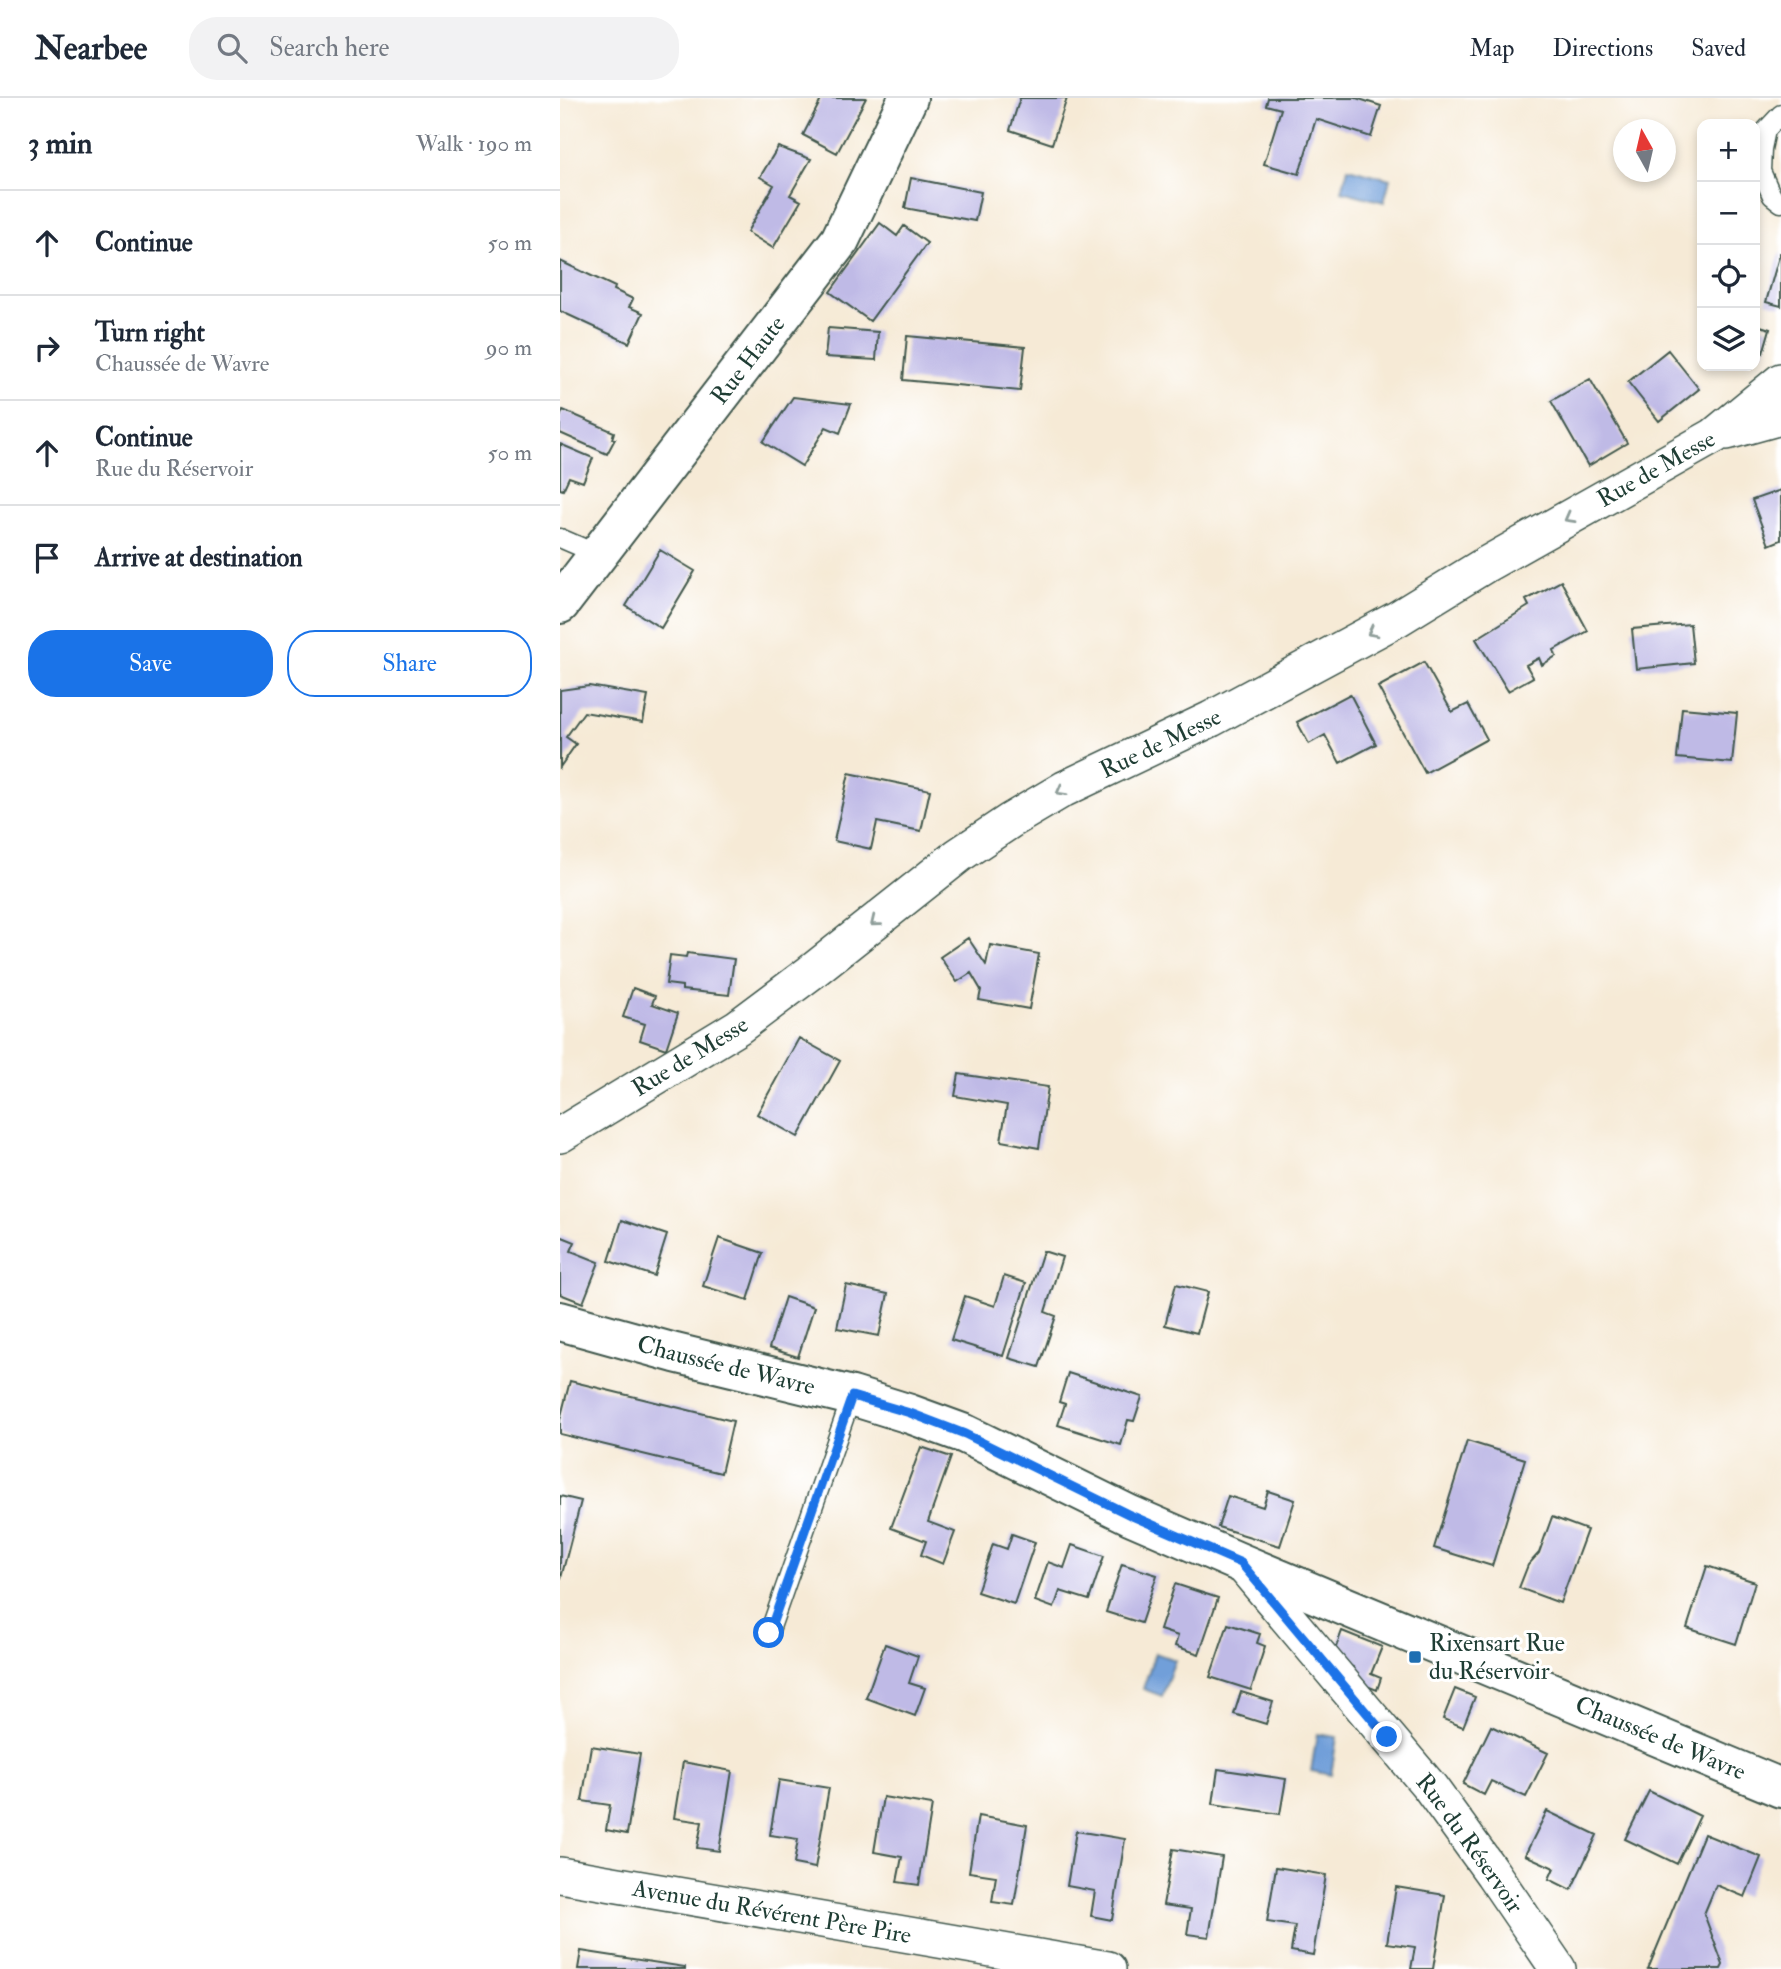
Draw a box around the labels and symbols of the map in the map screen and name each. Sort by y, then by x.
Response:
north arrow [1613,119,1676,182]
street label: Rue Haute [704,309,792,411]
street label: Rue de Messe [1592,423,1721,514]
one-way arrow [1563,510,1576,523]
one-way arrow [1367,624,1380,638]
street label: Rue de Messe [1095,701,1226,785]
one-way arrow [1055,783,1068,796]
one-way arrow [870,913,882,926]
street label: Rue de Messe [626,1009,755,1103]
street label: Chaussée de Wavre [634,1328,818,1402]
route start [753,1617,784,1648]
place label: Rixensart Rue du Réservoir [1429,1628,1565,1687]
marker: Rixensart Rue du Réservoir [1407,1649,1423,1665]
street label: Chaussée de Wavre [1571,1688,1751,1787]
route end [1371,1721,1402,1752]
street label: Rue du Réservoir [1409,1767,1531,1919]
street label: Avenue du Révérent Père Pire [629,1872,914,1950]

